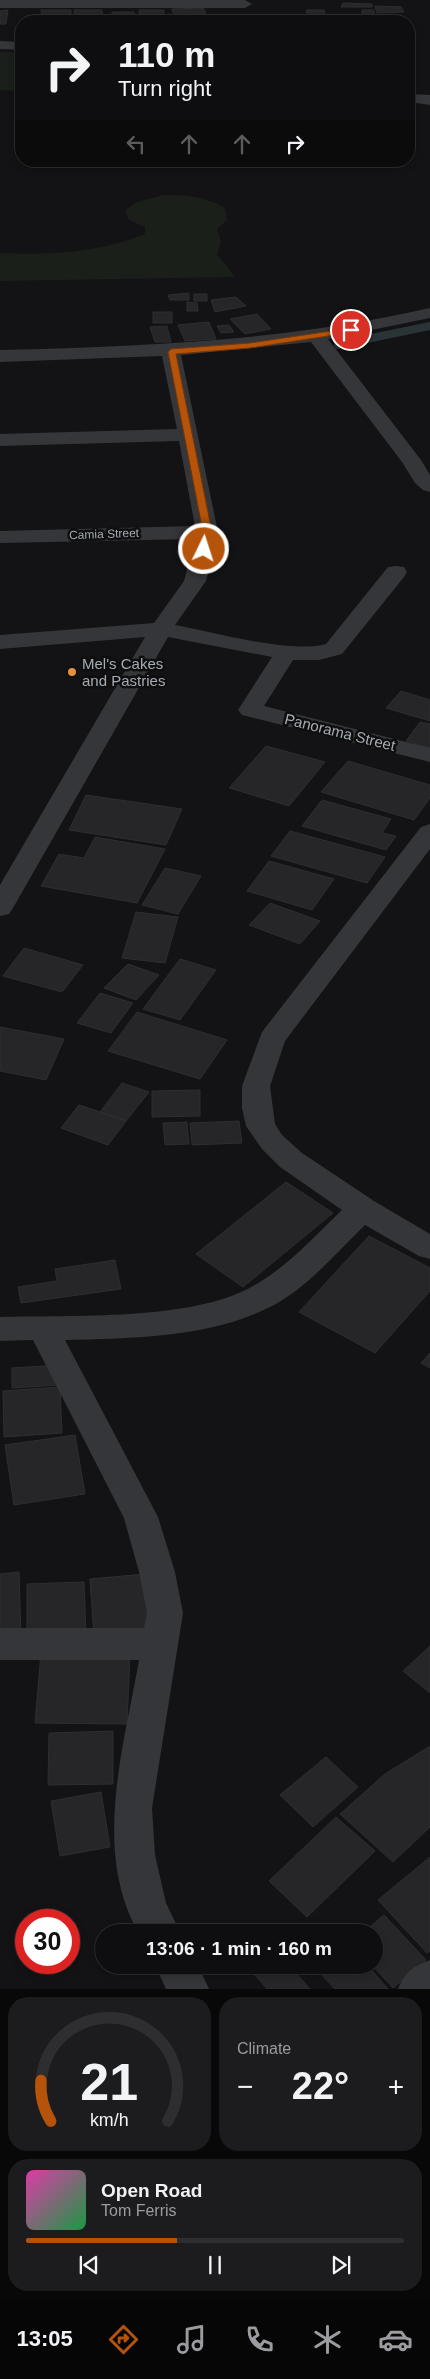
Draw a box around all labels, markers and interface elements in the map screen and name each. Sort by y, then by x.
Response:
icon: right [35,35,100,100]
text: 110 m [118,35,215,74]
text: Turn right [118,76,211,101]
icon: left [122,130,150,158]
icon: ahead [175,130,203,158]
icon: ahead [228,130,256,158]
icon: right [281,130,309,158]
pin [330,309,372,351]
icon: arrive [337,316,365,344]
position arrow [177,522,229,574]
street label: Camia Street [69,526,140,542]
place label: Mel's Cakes and Pastries [82,655,165,689]
marker: Mel's Cakes and Pastries [66,666,78,678]
street label: Panorama Street [283,710,398,754]
speed limit sign: 30 [15,1909,80,1974]
text: 13:06 · 1 min · 160 m [146,1938,332,1959]
text: Climate [237,2040,291,2057]
text: 21 [81,2053,138,2111]
text: 22° [292,2065,349,2107]
text: − [237,2071,253,2102]
text: + [388,2071,404,2102]
text: km/h [90,2110,129,2130]
text: Open Road [101,2180,202,2201]
text: Tom Ferris [101,2202,177,2219]
icon: previous [75,2251,103,2279]
icon: pause [201,2251,229,2279]
icon: next [327,2251,355,2279]
icon: directions [106,2322,141,2357]
icon: music [174,2322,209,2357]
icon: phone [242,2322,277,2357]
icon: climate [310,2322,345,2357]
icon: car [378,2322,413,2357]
text: 13:05 [17,2326,73,2351]

